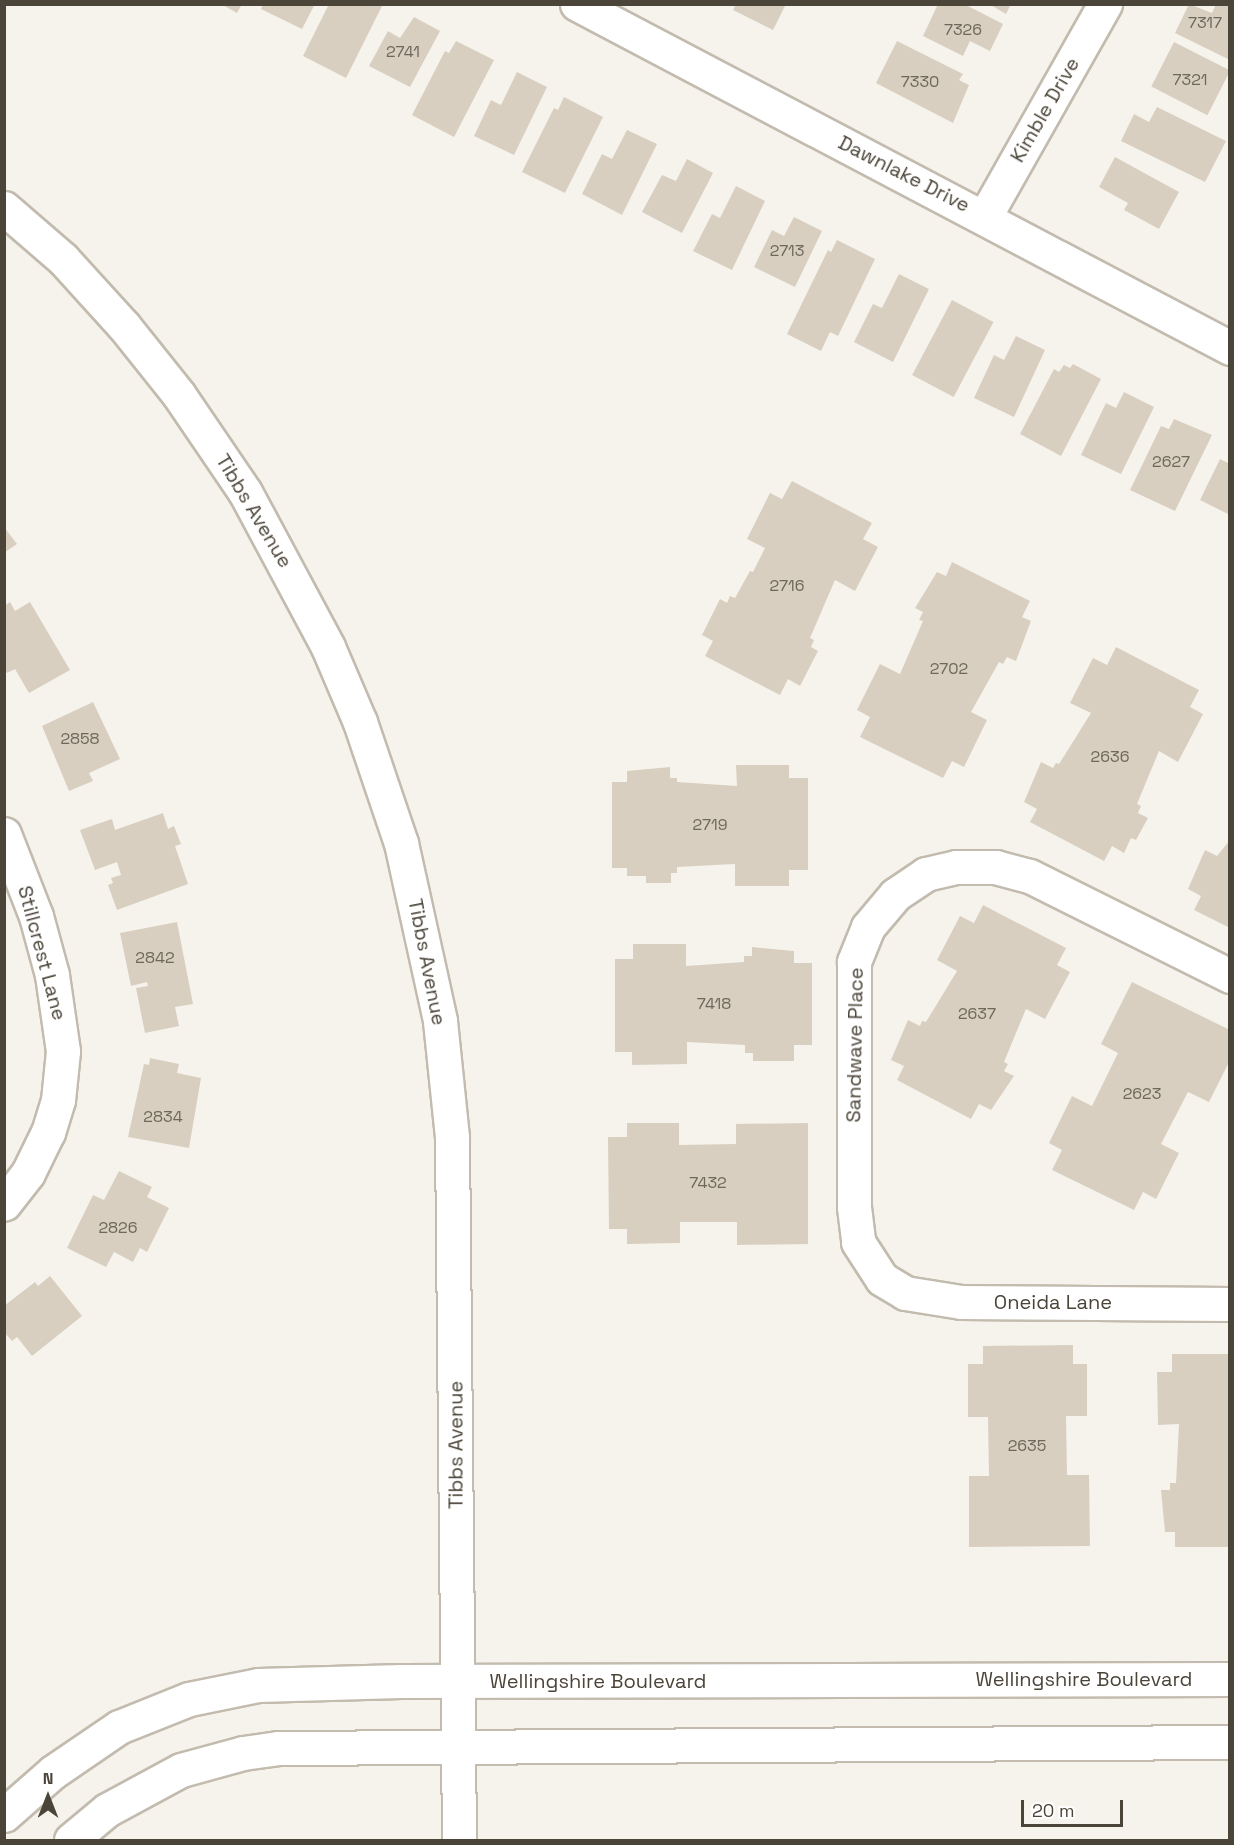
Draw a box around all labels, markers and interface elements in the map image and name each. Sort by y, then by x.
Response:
house number: 7317 [1188,13,1222,33]
house number: 7326 [944,20,982,40]
house number: 2741 [386,42,420,62]
street label: Kimble Drive [1005,53,1085,167]
house number: 7321 [1172,70,1208,90]
house number: 7330 [901,72,939,92]
street label: Dawnlake Drive [834,131,974,217]
house number: 2713 [770,241,804,261]
street label: Tibbs Avenue [211,450,297,572]
house number: 2627 [1152,452,1190,472]
house number: 2716 [770,576,804,596]
house number: 2702 [930,659,968,679]
house number: 2858 [60,729,100,749]
house number: 2636 [1091,747,1129,767]
house number: 2719 [693,815,727,835]
street label: Stillcrest Lane [13,883,71,1023]
street label: Tibbs Avenue [403,897,451,1027]
house number: 2842 [135,948,175,968]
street label: Sandwave Place [842,967,868,1123]
house number: 7418 [697,994,731,1014]
house number: 2637 [958,1004,996,1024]
house number: 2623 [1123,1084,1161,1104]
house number: 2834 [143,1107,183,1127]
house number: 7432 [689,1173,727,1193]
house number: 2826 [98,1218,138,1238]
street label: Oneida Lane [994,1290,1112,1314]
street label: Tibbs Avenue [444,1381,468,1509]
house number: 2635 [1008,1436,1046,1456]
street label: Wellingshire Boulevard [976,1667,1192,1691]
street label: Wellingshire Boulevard [490,1669,706,1693]
north arrow [18,1767,78,1827]
text: N [43,1768,53,1789]
scale bar [1024,1788,1126,1826]
text: 20 m [1032,1799,1075,1822]

